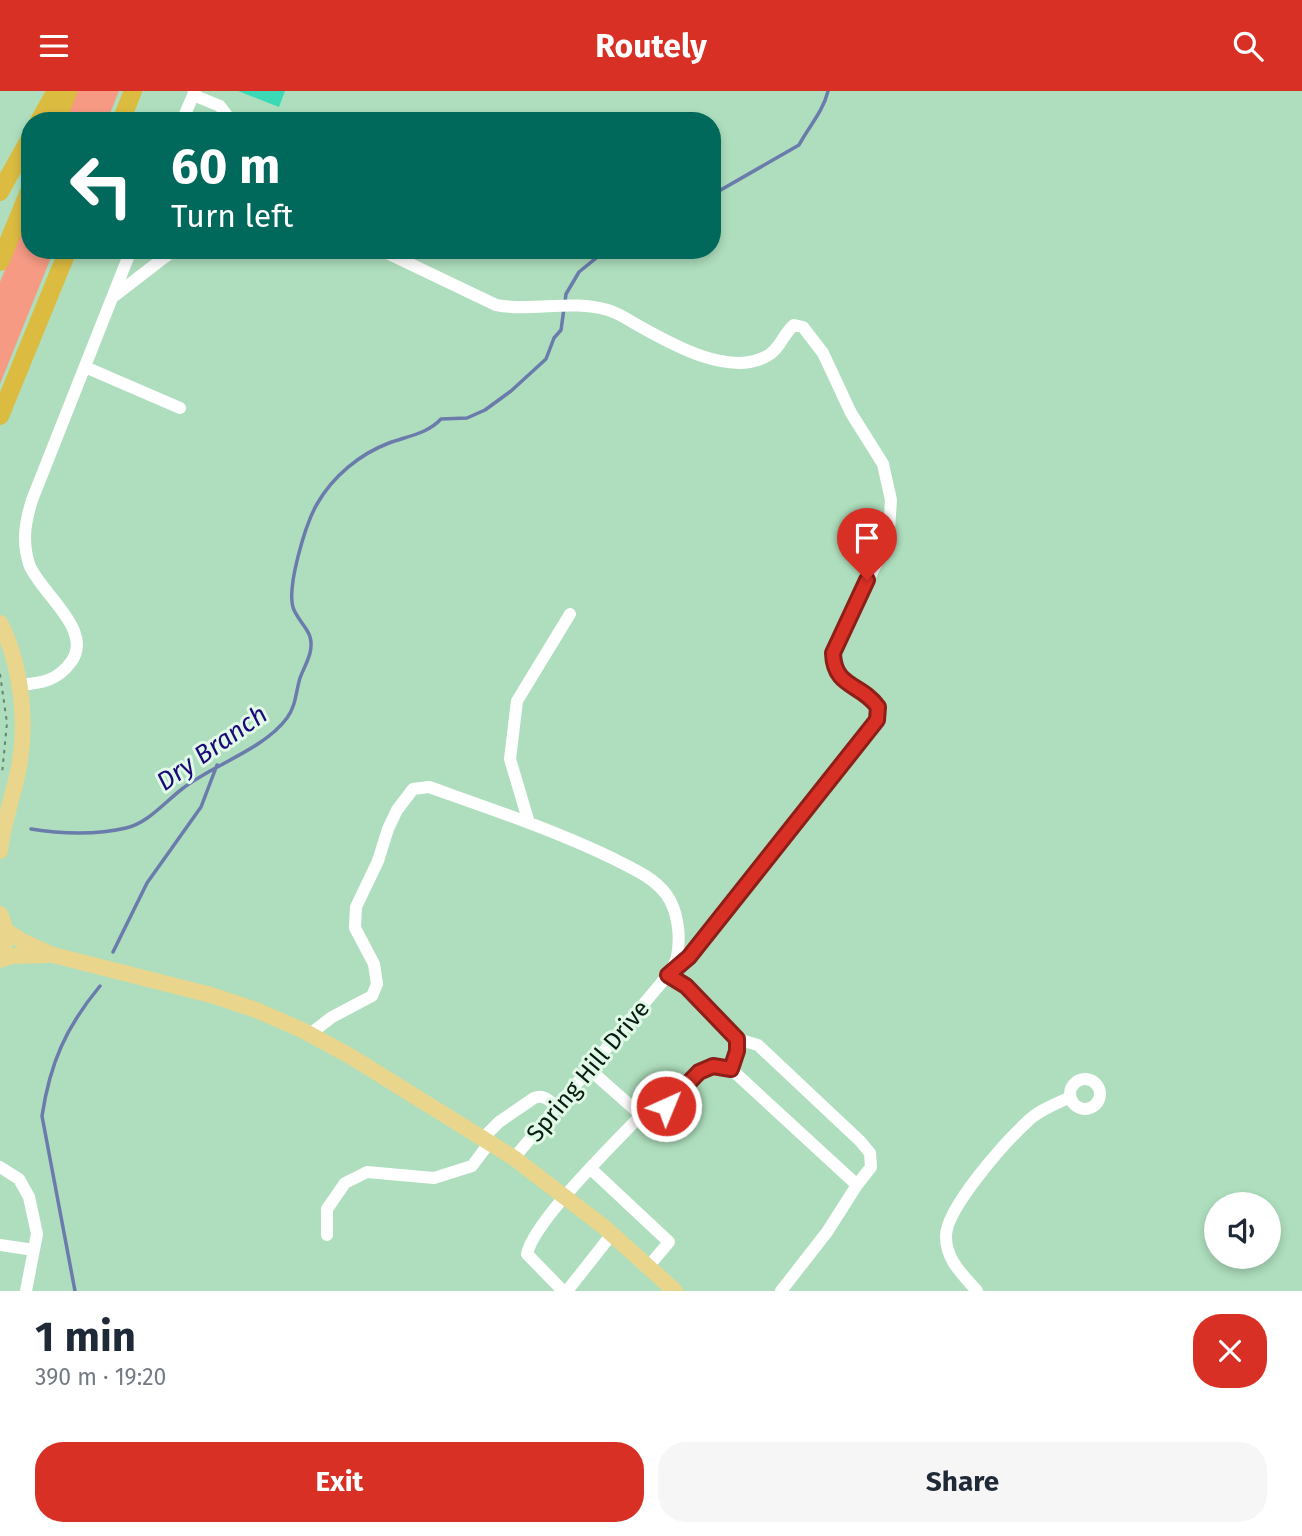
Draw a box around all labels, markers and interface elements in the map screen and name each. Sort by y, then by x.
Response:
icon: menu [35,27,73,65]
text: Routely [595,27,707,65]
icon: search [1229,27,1267,65]
text: 60 m [171,137,280,196]
icon: left [56,140,147,231]
text: Turn left [171,197,293,235]
pin [837,508,897,580]
icon: arrive [848,519,886,557]
water label: Dry Branch [151,699,273,797]
street label: Spring Hill Drive [521,995,655,1147]
position arrow [629,1069,703,1143]
map controls [1204,1192,1281,1269]
button: sound [1204,1192,1281,1269]
text: 1 min [35,1312,136,1362]
button: close [1193,1314,1267,1388]
text: 390 m · 19:20 [35,1363,166,1391]
button: Exit [35,1442,644,1522]
button: Share [658,1442,1267,1522]

